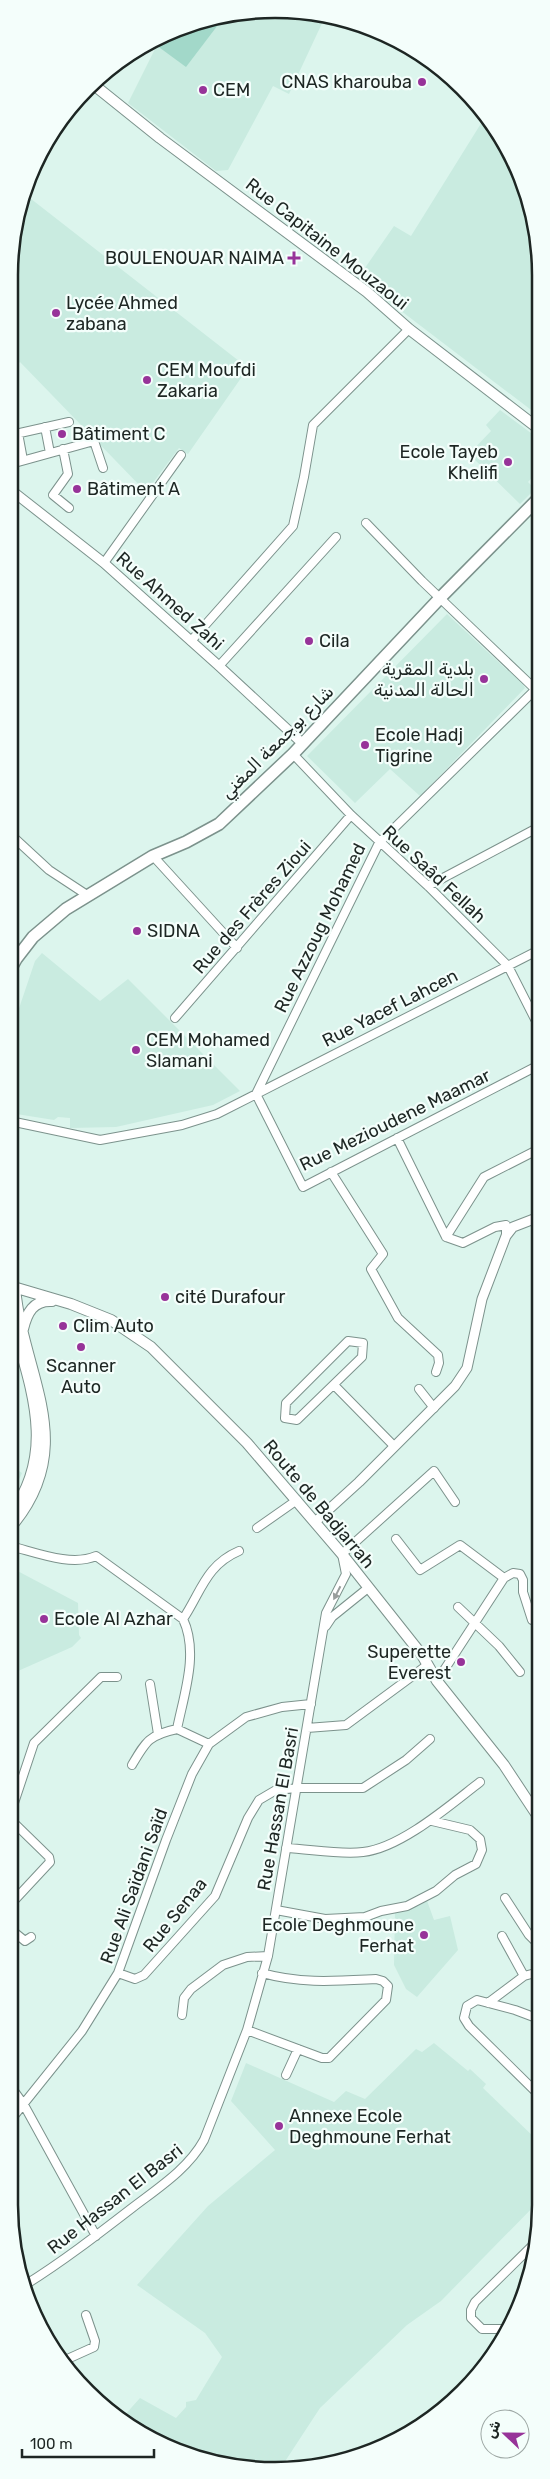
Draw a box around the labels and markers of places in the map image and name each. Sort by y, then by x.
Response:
place label: CNAS kharouba [281,71,412,93]
marker: CNAS kharouba [416,76,428,88]
place label: CEM [213,79,250,101]
marker: CEM [197,84,209,96]
place label: BOULENOUAR NAIMA [105,247,284,269]
marker: BOULENOUAR NAIMA [288,252,300,264]
place label: Lycée Ahmed zabana [66,292,178,335]
marker: Lycée Ahmed zabana [50,307,62,319]
place label: CEM Moufdi Zakaria [157,359,256,402]
marker: CEM Moufdi Zakaria [141,374,153,386]
place label: Bâtiment C [72,423,166,445]
marker: Bâtiment C [56,428,68,440]
place label: Ecole Tayeb Khelifi [400,441,498,484]
marker: Ecole Tayeb Khelifi [502,456,514,468]
place label: Bâtiment A [87,478,180,500]
marker: Bâtiment A [71,483,83,495]
place label: Cila [319,630,350,652]
marker: Cila [303,635,315,647]
place label: بلدية المقرية الحالة المدنية [374,658,474,701]
marker: بلدية المقرية الحالة المدنية [478,673,490,685]
place label: Ecole Hadj Tigrine [375,724,463,767]
marker: Ecole Hadj Tigrine [359,739,371,751]
place label: SIDNA [147,920,200,942]
marker: SIDNA [131,925,143,937]
place label: CEM Mohamed Slamani [146,1029,270,1072]
marker: CEM Mohamed Slamani [130,1044,142,1056]
place label: cité Durafour [175,1286,286,1308]
marker: cité Durafour [159,1291,171,1303]
place label: Clim Auto [73,1315,154,1337]
marker: Clim Auto [57,1320,69,1332]
marker: Scanner Auto [75,1341,87,1353]
place label: Scanner Auto [46,1355,116,1398]
place label: Ecole Al Azhar [54,1608,173,1630]
marker: Ecole Al Azhar [38,1613,50,1625]
place label: Superette Everest [367,1641,451,1684]
marker: Superette Everest [455,1656,467,1668]
place label: Ecole Deghmoune Ferhat [262,1914,414,1957]
marker: Ecole Deghmoune Ferhat [418,1929,430,1941]
place label: Annexe Ecole Deghmoune Ferhat [289,2105,451,2148]
marker: Annexe Ecole Deghmoune Ferhat [273,2120,285,2132]

